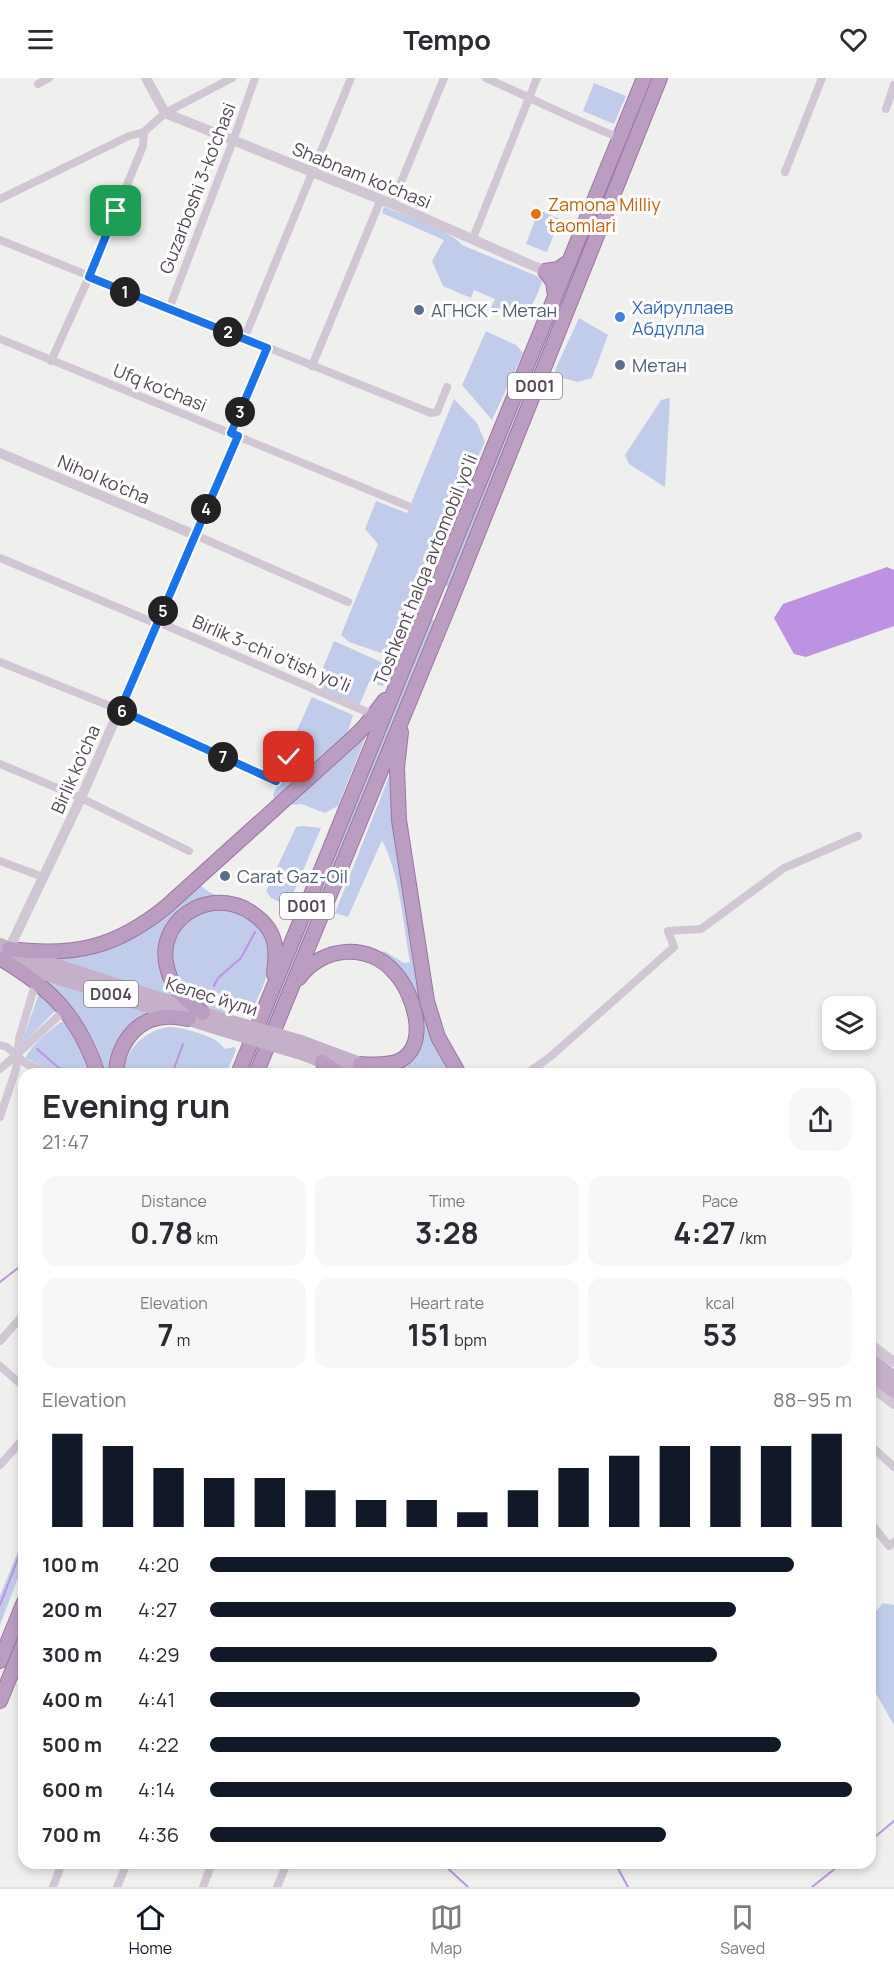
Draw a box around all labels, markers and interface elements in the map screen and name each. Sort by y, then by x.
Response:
text: Tempo [403,21,491,58]
icon: menu [24,23,57,56]
icon: heart [837,23,870,56]
street label: Guzarboshi 3-ko'chasi [153,99,241,277]
street label: Shabnam ko'chasi [289,136,435,214]
pin [90,185,141,236]
place label: Zamona Milliy taomlari [548,192,661,237]
icon: arrive [99,194,132,227]
marker: Zamona Milliy taomlari [529,207,543,221]
pin: 1 [110,277,140,307]
text: 1 [121,281,129,303]
place label: Хайруллаев Абдулла [632,295,734,340]
place label: АГНСК - Метан [431,298,557,322]
marker: АГНСК - Метан [412,303,426,317]
marker: Хайруллаев Абдулла [613,310,627,324]
pin: 2 [213,317,243,347]
text: 2 [223,321,233,343]
place label: Метан [632,353,687,377]
street label: Ufq ko'chasi [110,357,210,417]
marker: Метан [613,358,627,372]
road number: D001 [508,373,562,399]
pin: 3 [225,397,255,427]
text: 3 [235,401,245,423]
street label: Nihol ko'cha [54,449,154,509]
street label: Toshkent halqa avtomobil yo'li [368,450,482,688]
pin: 4 [191,494,221,524]
text: 4 [201,498,211,520]
pin: 5 [148,596,178,626]
text: 5 [158,600,168,622]
street label: Birlik 3-chi o'tish yo'li [189,609,355,697]
pin: 6 [107,696,137,726]
text: 6 [117,700,127,722]
street label: Birlik ko'cha [45,721,105,817]
pin [263,731,314,782]
icon: check [272,740,305,773]
pin: 7 [208,742,238,772]
text: 7 [219,746,227,768]
place label: Carat Gaz-Oil [237,864,348,888]
marker: Carat Gaz-Oil [218,869,232,883]
road number: D001 [280,893,334,919]
street label: Келес йули [163,971,261,1021]
road number: D004 [84,981,138,1007]
map controls [822,996,876,1050]
button: layers [822,996,876,1050]
text: Evening run [42,1083,230,1128]
button: share [789,1088,852,1151]
text: 21:47 [42,1128,89,1155]
text: Distance [141,1190,207,1212]
text: Time [429,1190,465,1212]
text: Pace [702,1190,738,1212]
text: 0.78 [130,1212,193,1253]
text: 3:28 [415,1212,479,1253]
text: 4:27 [673,1212,736,1253]
text: km [193,1227,218,1249]
text: /km [736,1227,767,1249]
text: Elevation [140,1292,208,1314]
text: Heart rate [410,1292,484,1314]
text: kcal [705,1292,735,1314]
text: 7 [158,1314,174,1355]
text: 151 [407,1314,451,1355]
text: 53 [702,1314,738,1355]
text: m [174,1329,190,1351]
text: bpm [451,1329,487,1351]
text: Elevation [42,1386,126,1413]
text: 88–95 m [773,1386,852,1413]
text: 100 m [42,1551,99,1578]
text: 4:20 [138,1551,179,1578]
text: 200 m [42,1596,102,1623]
text: 4:27 [138,1596,177,1623]
text: 300 m [42,1641,102,1668]
text: 4:29 [138,1641,180,1668]
text: 400 m [42,1686,102,1713]
text: 4:41 [138,1686,175,1713]
text: 500 m [42,1731,102,1758]
text: 4:22 [138,1731,179,1758]
text: 600 m [42,1776,103,1803]
text: 4:14 [138,1776,175,1803]
text: 700 m [42,1821,101,1848]
text: 4:36 [138,1821,179,1848]
tab: Home [129,1901,172,1959]
tab: Map [430,1901,463,1959]
tab: Saved [720,1901,765,1959]

